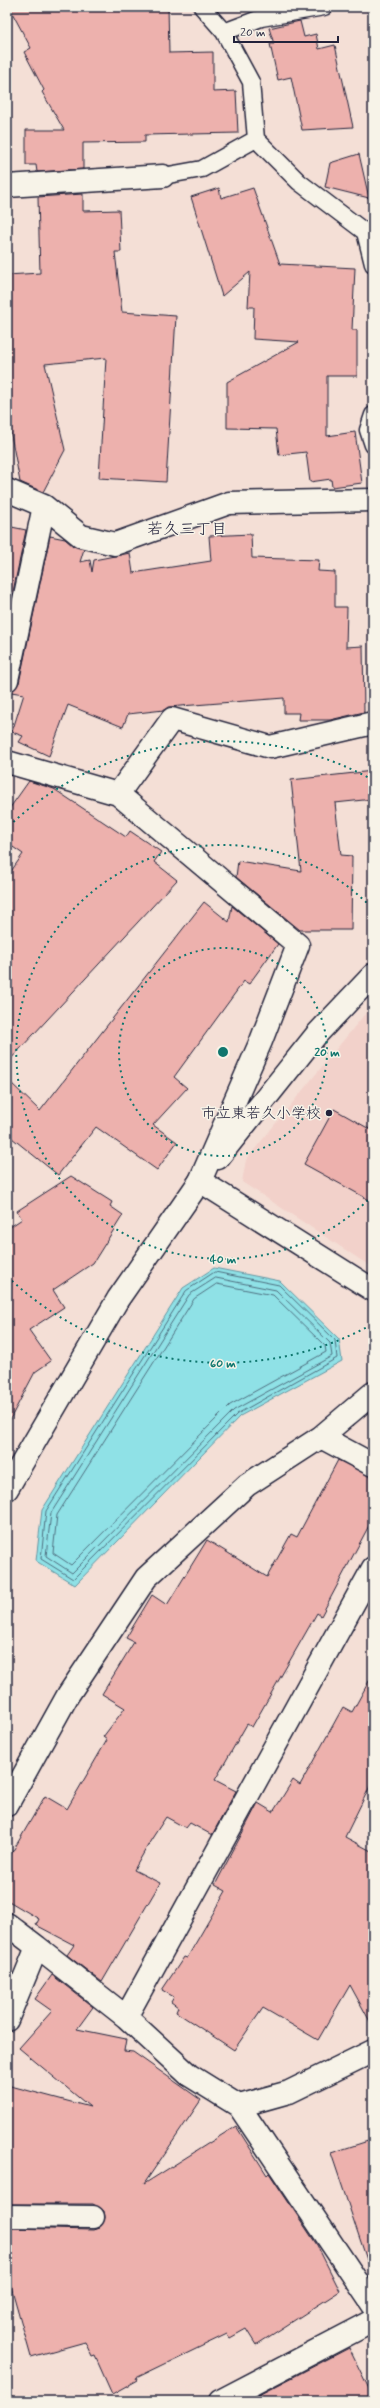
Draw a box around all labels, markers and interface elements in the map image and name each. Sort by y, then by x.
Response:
scale bar [234,18,338,44]
text: 20 m [240,25,266,41]
district label: 若久三丁目 [147,519,227,540]
centre of rings [216,1045,230,1059]
text: 20 m [314,1045,340,1061]
place label: 市立東若久小学校 [201,1104,321,1124]
marker: 市立東若久小学校 [324,1108,334,1118]
text: 40 m [210,1252,237,1268]
text: 60 m [210,1356,236,1372]

